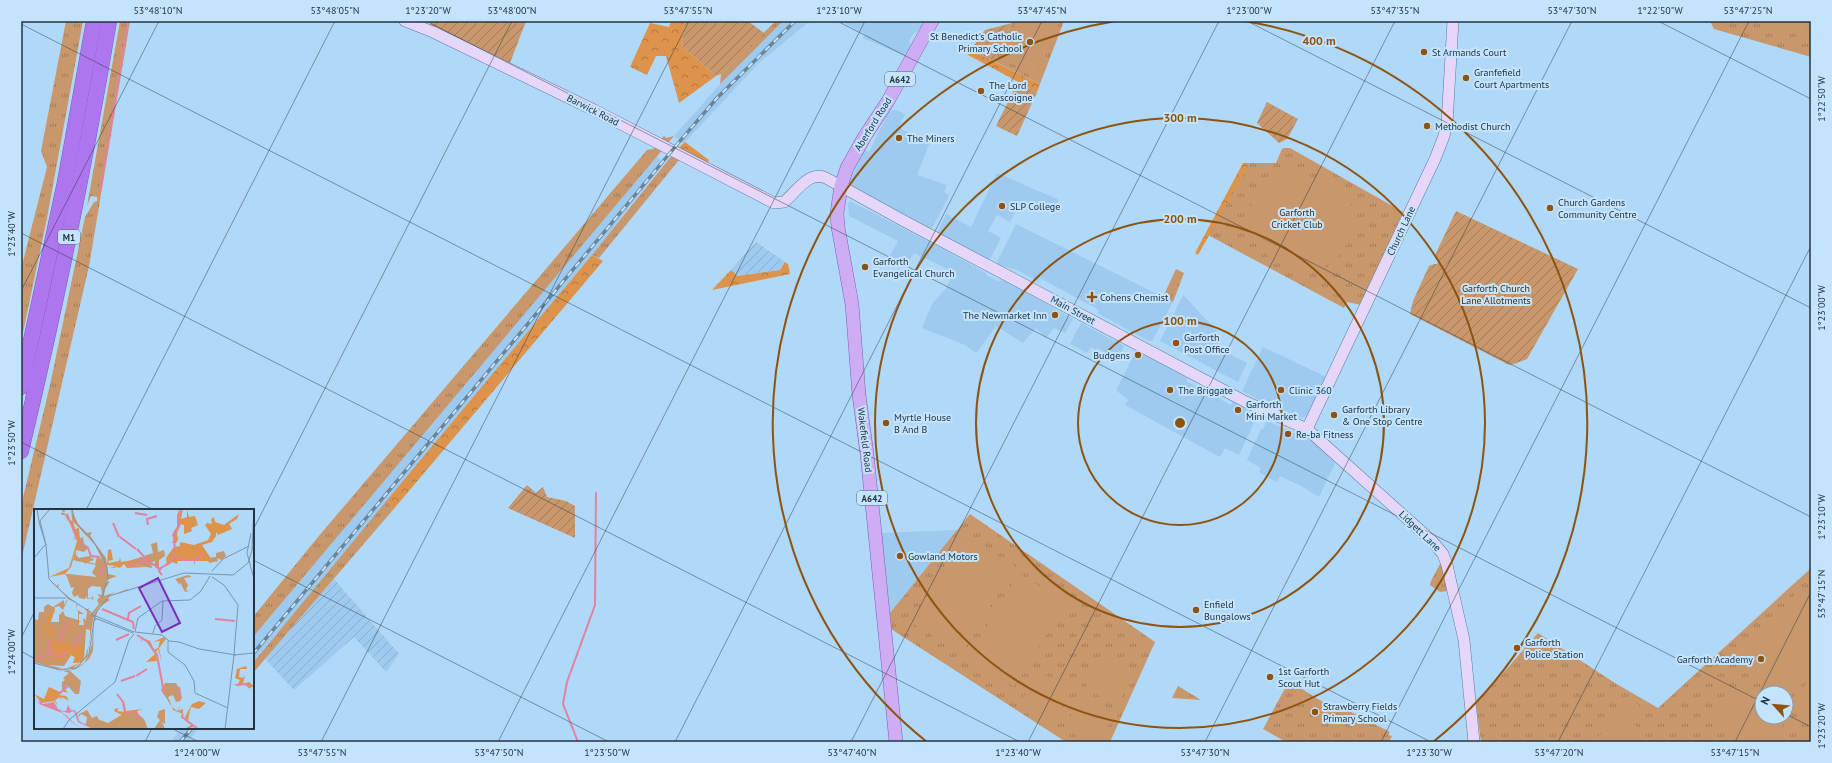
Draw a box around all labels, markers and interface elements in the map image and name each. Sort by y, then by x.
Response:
text: 53°48'10"N [133,4,183,17]
text: 53°48'05"N [310,4,360,17]
text: 1°23'20"W [405,4,452,17]
text: 53°48'00"N [487,4,537,17]
text: 53°47'55"N [663,4,713,17]
text: 1°23'10"W [816,4,863,17]
text: 53°47'45"N [1017,4,1067,17]
text: 1°23'00"W [1226,4,1273,17]
text: 53°47'35"N [1370,4,1420,17]
text: 53°47'30"N [1547,4,1597,17]
text: 1°22'50"W [1637,4,1684,17]
text: 53°47'25"N [1723,4,1773,17]
place label: St Benedict's Catholic Primary School [930,30,1022,55]
text: 400 m [1302,33,1336,48]
marker: St Benedict's Catholic Primary School [1025,37,1035,47]
place label: St Armands Court [1432,46,1507,59]
marker: St Armands Court [1419,47,1429,57]
place label: Granfefield Court Apartments [1474,66,1549,91]
road number: A642 [885,72,915,86]
marker: Granfefield Court Apartments [1461,73,1471,83]
text: 1°22'50"W [1815,75,1828,122]
place label: The Lord Gascoigne [989,79,1033,104]
marker: The Lord Gascoigne [976,86,986,96]
street label: Barwick Road [565,91,621,129]
street label: Aberford Road [851,95,895,153]
text: 300 m [1163,110,1197,125]
place label: Methodist Church [1435,120,1511,133]
marker: Methodist Church [1422,121,1432,131]
place label: The Miners [907,132,955,145]
marker: The Miners [894,133,904,143]
place label: Church Gardens Community Centre [1558,196,1637,221]
place label: SLP College [1010,200,1060,213]
marker: SLP College [997,201,1007,211]
marker: Church Gardens Community Centre [1545,203,1555,213]
street label: Church Lane [1384,204,1418,258]
park label: Garforth Cricket Club [1271,206,1323,231]
text: 1°23'40"W [5,210,18,257]
text: 200 m [1163,211,1197,226]
road number: M1 [58,230,80,244]
place label: Garforth Evangelical Church [873,255,955,280]
marker: Garforth Evangelical Church [860,262,870,272]
park label: Garforth Church Lane Allotments [1461,282,1531,307]
text: 1°23'00"W [1815,284,1828,331]
place label: Cohens Chemist [1100,291,1169,304]
marker: Cohens Chemist [1087,292,1097,302]
street label: Main Street [1048,293,1098,328]
place label: The Newmarket Inn [963,309,1047,322]
marker: The Newmarket Inn [1050,310,1060,320]
text: 100 m [1163,313,1197,328]
place label: Garforth Post Office [1184,331,1230,356]
marker: Garforth Post Office [1171,338,1181,348]
place label: Budgens [1093,349,1130,362]
marker: Budgens [1133,350,1143,360]
place label: The Briggate [1178,384,1233,397]
place label: Clinic 360 [1289,384,1332,397]
marker: The Briggate [1165,385,1175,395]
marker: Clinic 360 [1276,385,1286,395]
place label: Garforth Mini Market [1246,398,1297,423]
place label: Garforth Library & One Stop Centre [1342,403,1423,428]
marker: Garforth Mini Market [1233,405,1243,415]
street label: Wakefield Road [855,407,875,473]
marker: Garforth Library & One Stop Centre [1329,410,1339,420]
place label: Myrtle House B And B [894,411,951,436]
centre of rings [1173,416,1187,430]
marker: Myrtle House B And B [881,418,891,428]
text: 1°23'50"W [5,419,18,466]
place label: Re-ba Fitness [1296,428,1353,441]
marker: Re-ba Fitness [1283,429,1293,439]
road number: A642 [857,491,887,505]
text: 1°23'10"W [1815,493,1828,540]
street label: Lidgett Lane [1396,508,1444,554]
inset map [34,509,254,729]
place label: Gowland Motors [908,550,978,563]
marker: Gowland Motors [895,551,905,561]
text: 53°47'15"N [1815,569,1828,619]
place label: Enfield Bungalows [1204,598,1251,623]
marker: Enfield Bungalows [1191,605,1201,615]
text: 1°24'00"W [5,628,18,675]
place label: Garforth Police Station [1525,636,1584,661]
marker: Garforth Police Station [1512,643,1522,653]
place label: Garforth Academy [1677,653,1753,666]
marker: Garforth Academy [1756,654,1766,664]
place label: 1st Garforth Scout Hut [1278,665,1329,690]
marker: 1st Garforth Scout Hut [1265,672,1275,682]
north arrow [1754,685,1794,725]
text: N [1757,694,1773,707]
place label: Strawberry Fields Primary School [1323,700,1397,725]
text: 1°23'20"W [1815,702,1828,749]
marker: Strawberry Fields Primary School [1310,707,1320,717]
text: 1°24'00"W [174,746,221,759]
text: 53°47'55"N [297,746,347,759]
text: 53°47'50"N [474,746,524,759]
text: 1°23'50"W [584,746,631,759]
text: 53°47'40"N [827,746,877,759]
text: 1°23'40"W [995,746,1042,759]
text: 53°47'30"N [1180,746,1230,759]
text: 1°23'30"W [1406,746,1453,759]
text: 53°47'20"N [1534,746,1584,759]
text: 53°47'15"N [1710,746,1760,759]

